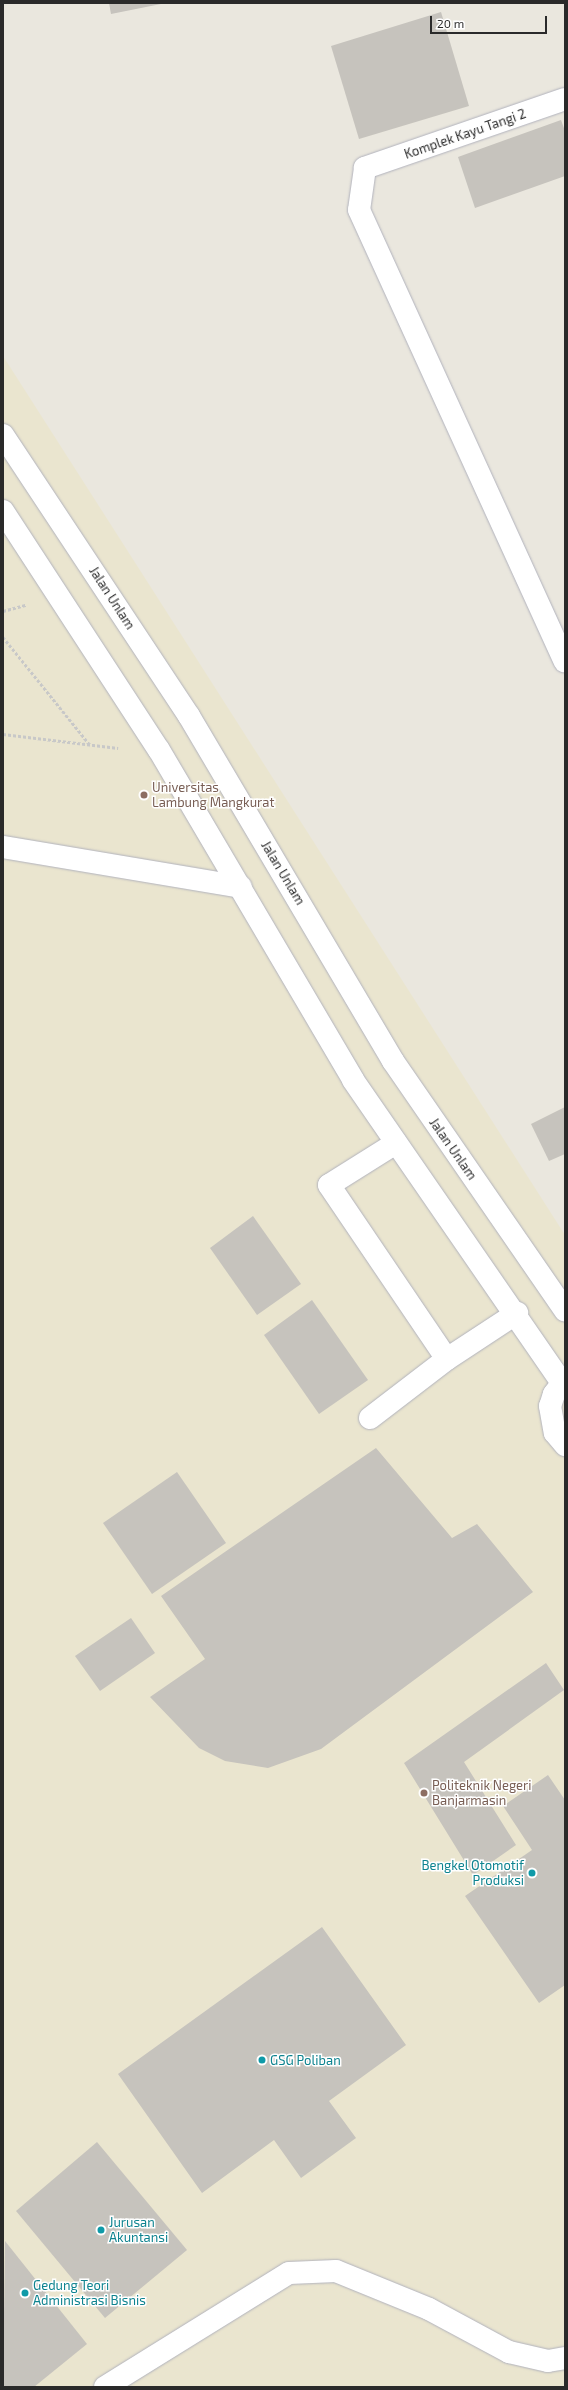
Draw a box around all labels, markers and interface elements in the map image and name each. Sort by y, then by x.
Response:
scale bar [432,8,549,34]
text: 20 m [437,16,464,30]
street label: Komplek Kayu Tangi 2 [402,106,528,162]
street label: Jalan Unlam [86,564,138,632]
place label: Universitas Lambung Mangkurat [152,780,274,811]
marker: Universitas Lambung Mangkurat [139,790,149,800]
street label: Jalan Unlam [258,838,308,908]
street label: Jalan Unlam [426,1115,480,1183]
place label: Politeknik Negeri Banjarmasin [432,1778,532,1809]
marker: Politeknik Negeri Banjarmasin [419,1788,429,1798]
place label: Bengkel Otomotif Produksi [421,1858,524,1889]
marker: Bengkel Otomotif Produksi [527,1868,537,1878]
place label: GSG Poliban [270,2052,341,2068]
marker: GSG Poliban [257,2055,267,2065]
place label: Jurusan Akuntansi [109,2215,168,2246]
marker: Jurusan Akuntansi [96,2225,106,2235]
place label: Gedung Teori Administrasi Bisnis [33,2278,146,2309]
marker: Gedung Teori Administrasi Bisnis [20,2288,30,2298]

